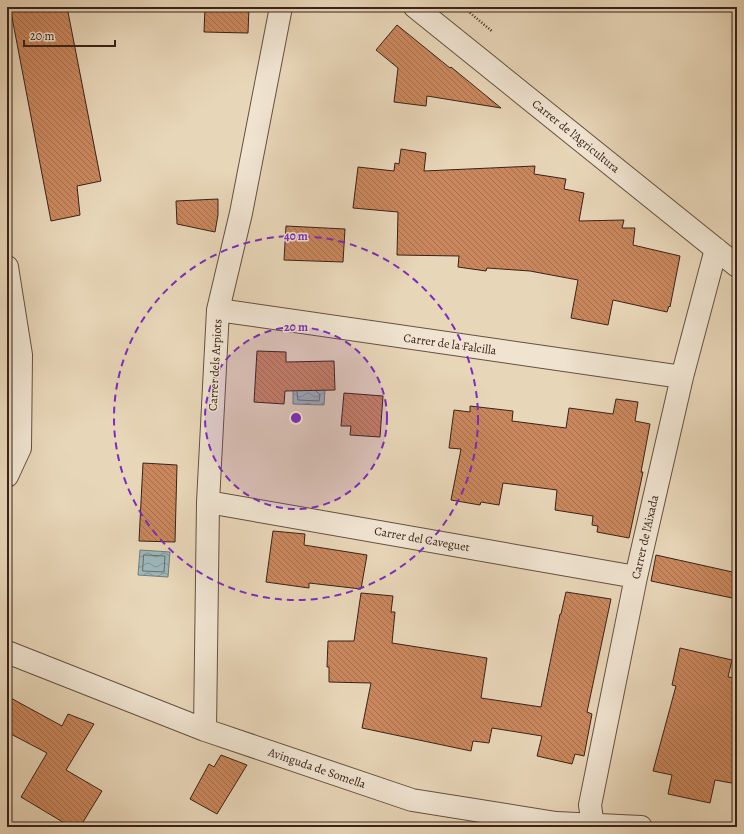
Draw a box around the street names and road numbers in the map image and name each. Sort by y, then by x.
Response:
street label: Carrer de l'Agricultura [529,96,624,177]
street label: Carrer dels Arpiots [205,318,225,412]
street label: Carrer de la Falcilla [402,330,498,358]
street label: Carrer de l'Aixada [628,493,663,581]
street label: Carrer del Caveguet [373,523,471,555]
street label: Avinguda de Somella [265,743,368,792]

